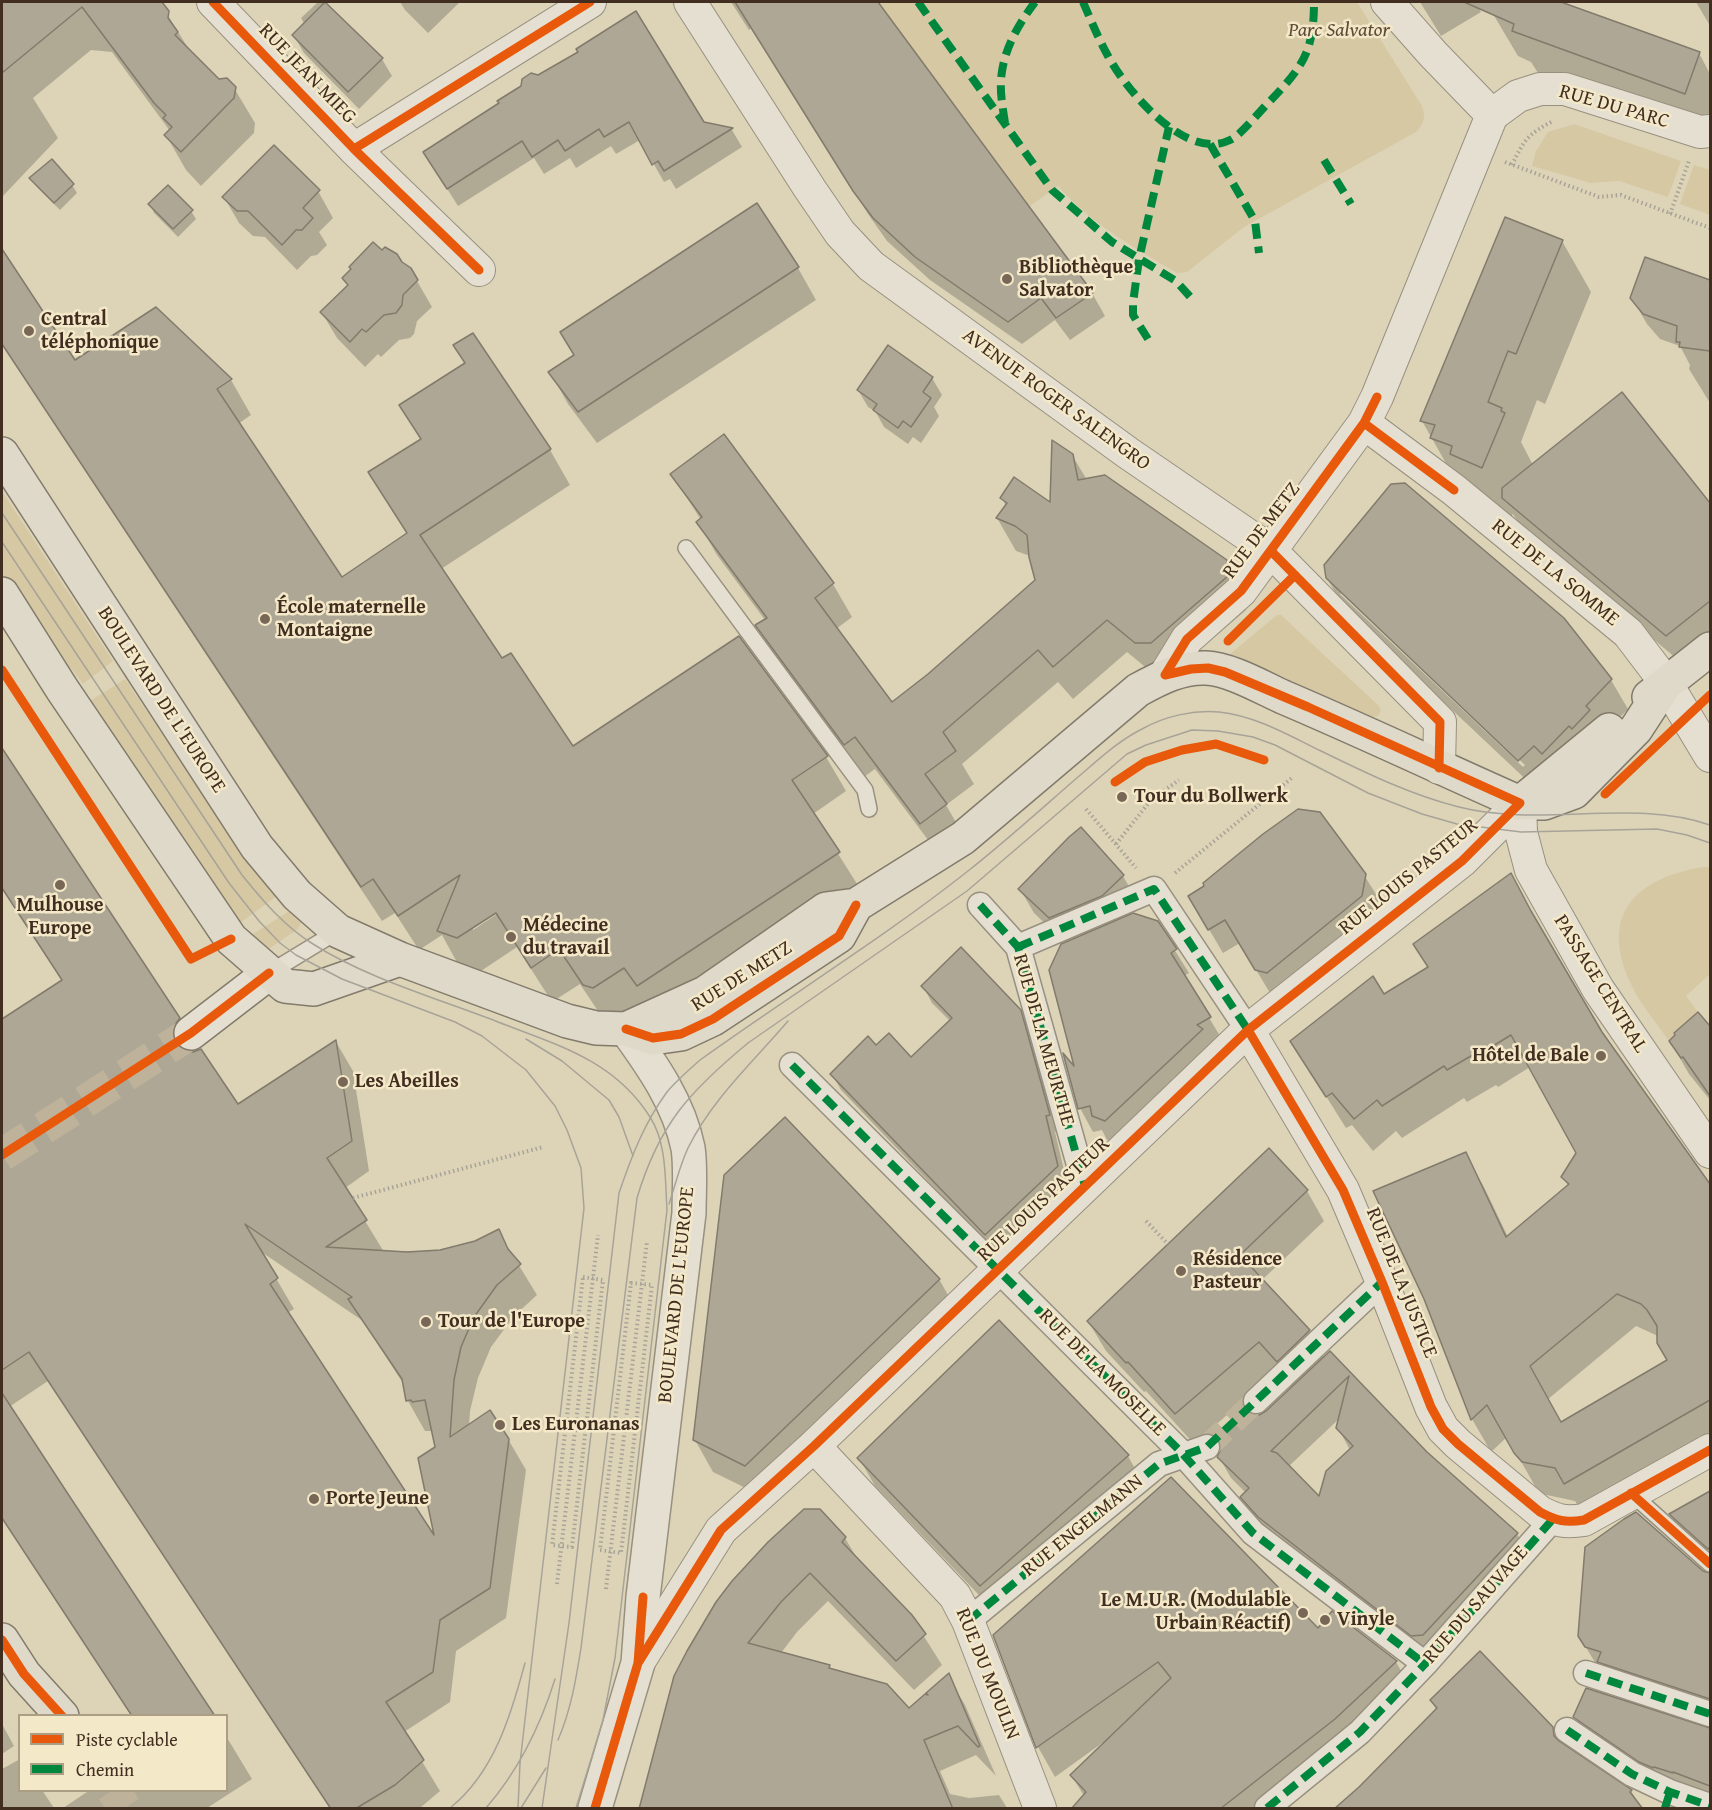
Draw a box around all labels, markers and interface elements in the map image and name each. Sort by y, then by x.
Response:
street label: RUE JEAN MIEG [253,19,361,129]
park label: Parc Salvator [1288,19,1390,43]
street label: RUE DU PARC [1556,80,1672,134]
place label: Bibliothèque Salvator [1019,256,1133,303]
marker: Bibliothèque Salvator [1000,272,1014,286]
place label: Central téléphonique [41,308,159,355]
marker: Central téléphonique [22,324,36,338]
street label: AVENUE ROGER SALENGRO [957,324,1155,476]
street label: RUE DE METZ [1218,478,1306,584]
street label: RUE DE LA SOMME [1486,514,1624,632]
place label: École maternelle Montaigne [277,596,426,643]
street label: BOULEVARD DE L'EUROPE [92,602,230,798]
marker: École maternelle Montaigne [258,612,272,626]
place label: Tour du Bollwerk [1134,785,1288,809]
marker: Tour du Bollwerk [1115,790,1129,804]
street label: RUE LOUIS PASTEUR [1335,814,1483,940]
marker: Mulhouse Europe [53,878,67,892]
place label: Mulhouse Europe [16,894,104,941]
street label: PASSAGE CENTRAL [1548,911,1652,1057]
place label: Médecine du travail [523,914,609,961]
marker: Médecine du travail [504,930,518,944]
street label: RUE DE METZ [687,937,797,1017]
street label: RUE DE LA MEURTHE [1007,951,1079,1129]
place label: Hôtel de Bale [1472,1044,1589,1068]
marker: Hôtel de Bale [1594,1049,1608,1063]
place label: Les Abeilles [355,1070,459,1094]
marker: Les Abeilles [336,1075,350,1089]
street label: RUE LOUIS PASTEUR [973,1133,1115,1267]
street label: BOULEVARD DE L'EUROPE [654,1186,700,1404]
street label: RUE DE LA JUSTICE [1360,1204,1442,1362]
place label: Résidence Pasteur [1193,1248,1282,1295]
marker: Résidence Pasteur [1174,1264,1188,1278]
street label: RUE DE LA MOSELLE [1033,1304,1171,1442]
place label: Tour de l'Europe [438,1310,585,1334]
marker: Tour de l'Europe [419,1315,433,1329]
place label: Les Euronanas [512,1413,640,1437]
marker: Les Euronanas [493,1418,507,1432]
street label: RUE ENGELMANN [1018,1470,1148,1582]
place label: Porte Jeune [326,1487,429,1511]
marker: Porte Jeune [307,1492,321,1506]
street label: RUE DU SAUVAGE [1418,1541,1534,1669]
place label: Le M.U.R. (Modulable Urbain Réactif) [1101,1589,1291,1636]
street label: RUE DU MOULIN [950,1605,1024,1743]
marker: Le M.U.R. (Modulable Urbain Réactif) [1296,1606,1310,1620]
place label: Vinyle [1337,1608,1395,1632]
marker: Vinyle [1318,1613,1332,1627]
legend [18,1714,228,1792]
text: Piste cyclable [76,1726,178,1753]
text: Chemin [76,1756,134,1783]

